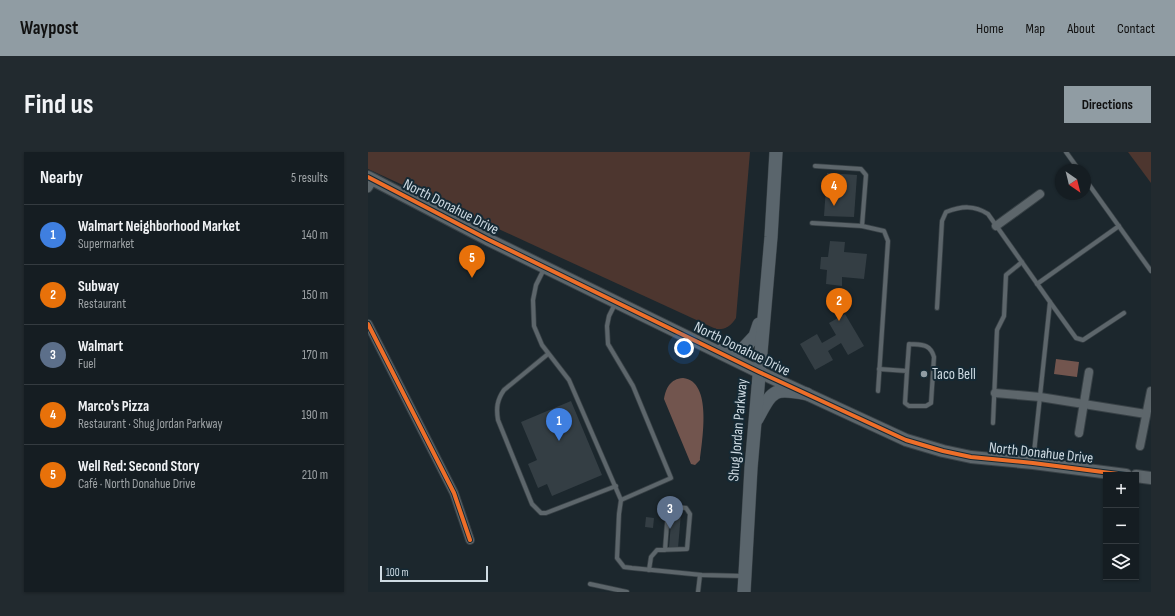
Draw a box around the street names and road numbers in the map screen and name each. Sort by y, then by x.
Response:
street label: North Donahue Drive [400,175,502,239]
street label: North Donahue Drive [691,317,793,381]
street label: Shug Jordan Parkway [724,377,752,482]
street label: North Donahue Drive [988,438,1094,468]

